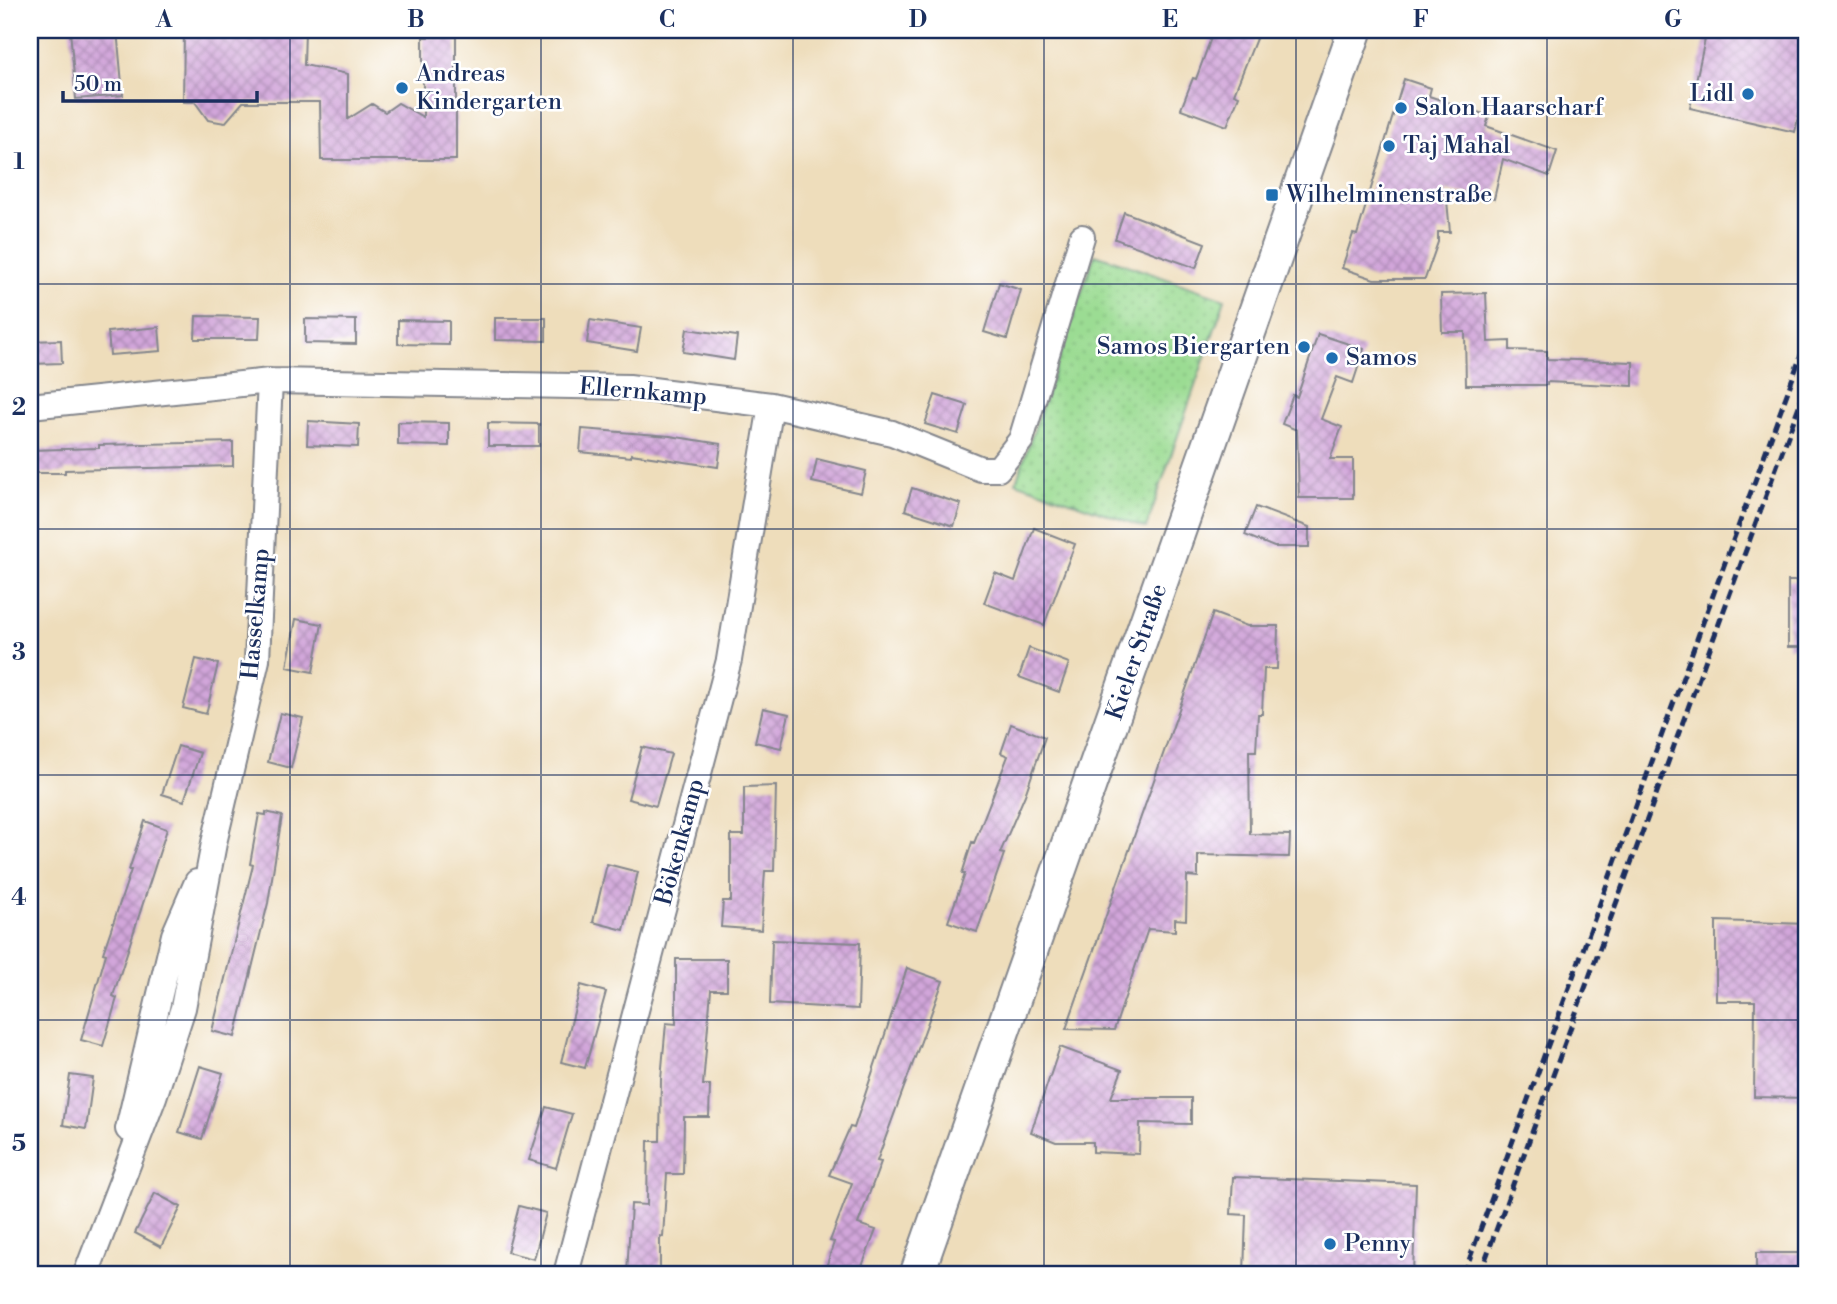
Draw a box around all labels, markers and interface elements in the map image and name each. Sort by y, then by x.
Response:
text: A [155,6,173,34]
text: B [407,6,425,34]
text: C [659,6,675,34]
text: D [909,6,927,34]
text: E [1162,6,1178,34]
text: F [1413,6,1429,34]
text: G [1664,6,1682,34]
place label: Andreas Kindergarten [415,59,562,117]
scale bar [63,60,257,104]
text: 50 m [74,72,122,98]
place label: Lidl [1689,79,1734,109]
marker: Andreas Kindergarten [394,80,410,96]
marker: Lidl [1740,86,1756,102]
place label: Salon Haarscharf [1415,93,1604,123]
marker: Salon Haarscharf [1393,100,1409,116]
place label: Taj Mahal [1403,131,1510,161]
marker: Taj Mahal [1381,138,1397,154]
text: 1 [13,148,25,176]
place label: Wilhelminenstraße [1285,180,1492,210]
marker: Wilhelminenstraße [1264,187,1280,203]
place label: Samos Biergarten [1097,332,1290,362]
marker: Samos Biergarten [1296,339,1312,355]
place label: Samos [1346,343,1417,373]
marker: Samos [1324,350,1340,366]
street label: Ellernkamp [578,371,708,413]
text: 2 [12,394,26,422]
street label: Hasselkamp [235,547,277,681]
street label: Kieler Straße [1100,580,1174,724]
text: 3 [12,639,26,667]
street label: Bökenkamp [649,776,711,909]
text: 4 [11,884,27,912]
text: 5 [12,1130,26,1158]
place label: Penny [1344,1229,1411,1259]
marker: Penny [1322,1236,1338,1252]

